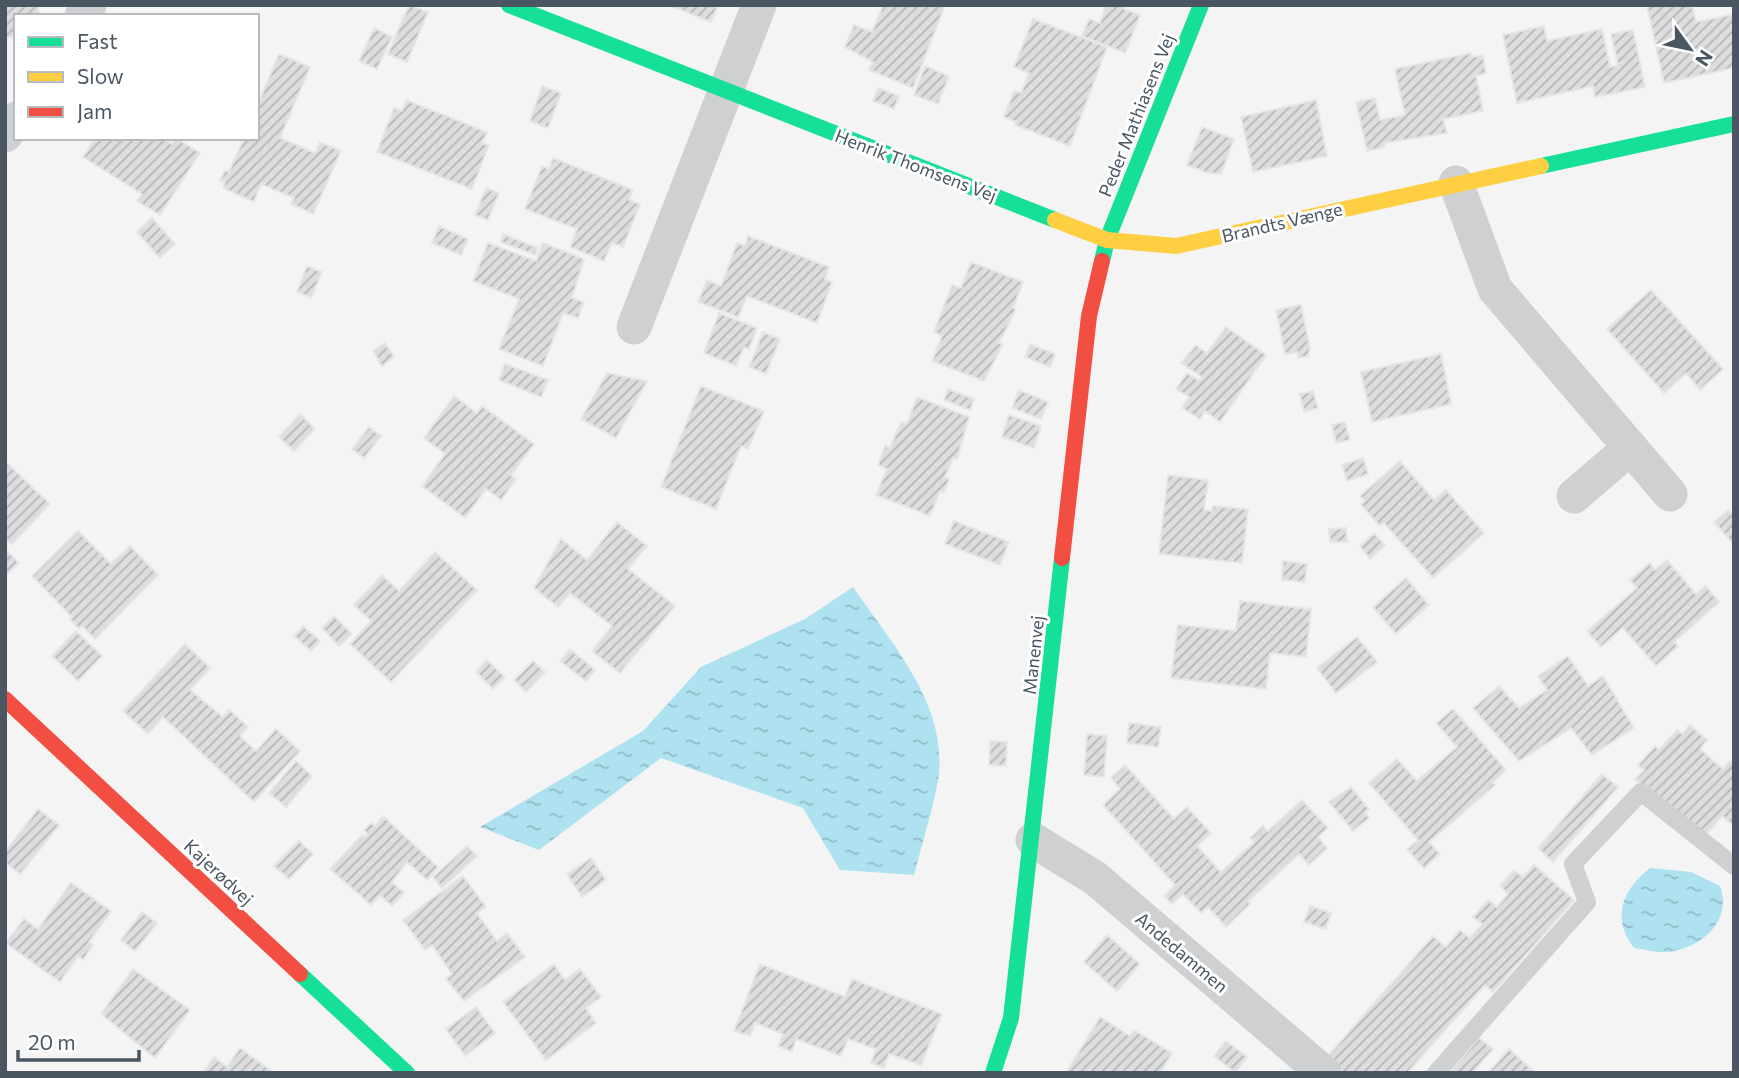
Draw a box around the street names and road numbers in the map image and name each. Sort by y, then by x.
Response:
street label: Peder Mathiasens Vej [1093,30,1179,200]
street label: Henrik Thomsens Vej [832,124,1000,206]
street label: Brandts Vænge [1219,197,1345,247]
street label: Manenvej [1018,614,1048,696]
street label: Kajerødvej [180,834,258,910]
street label: Andedammen [1131,907,1233,997]

